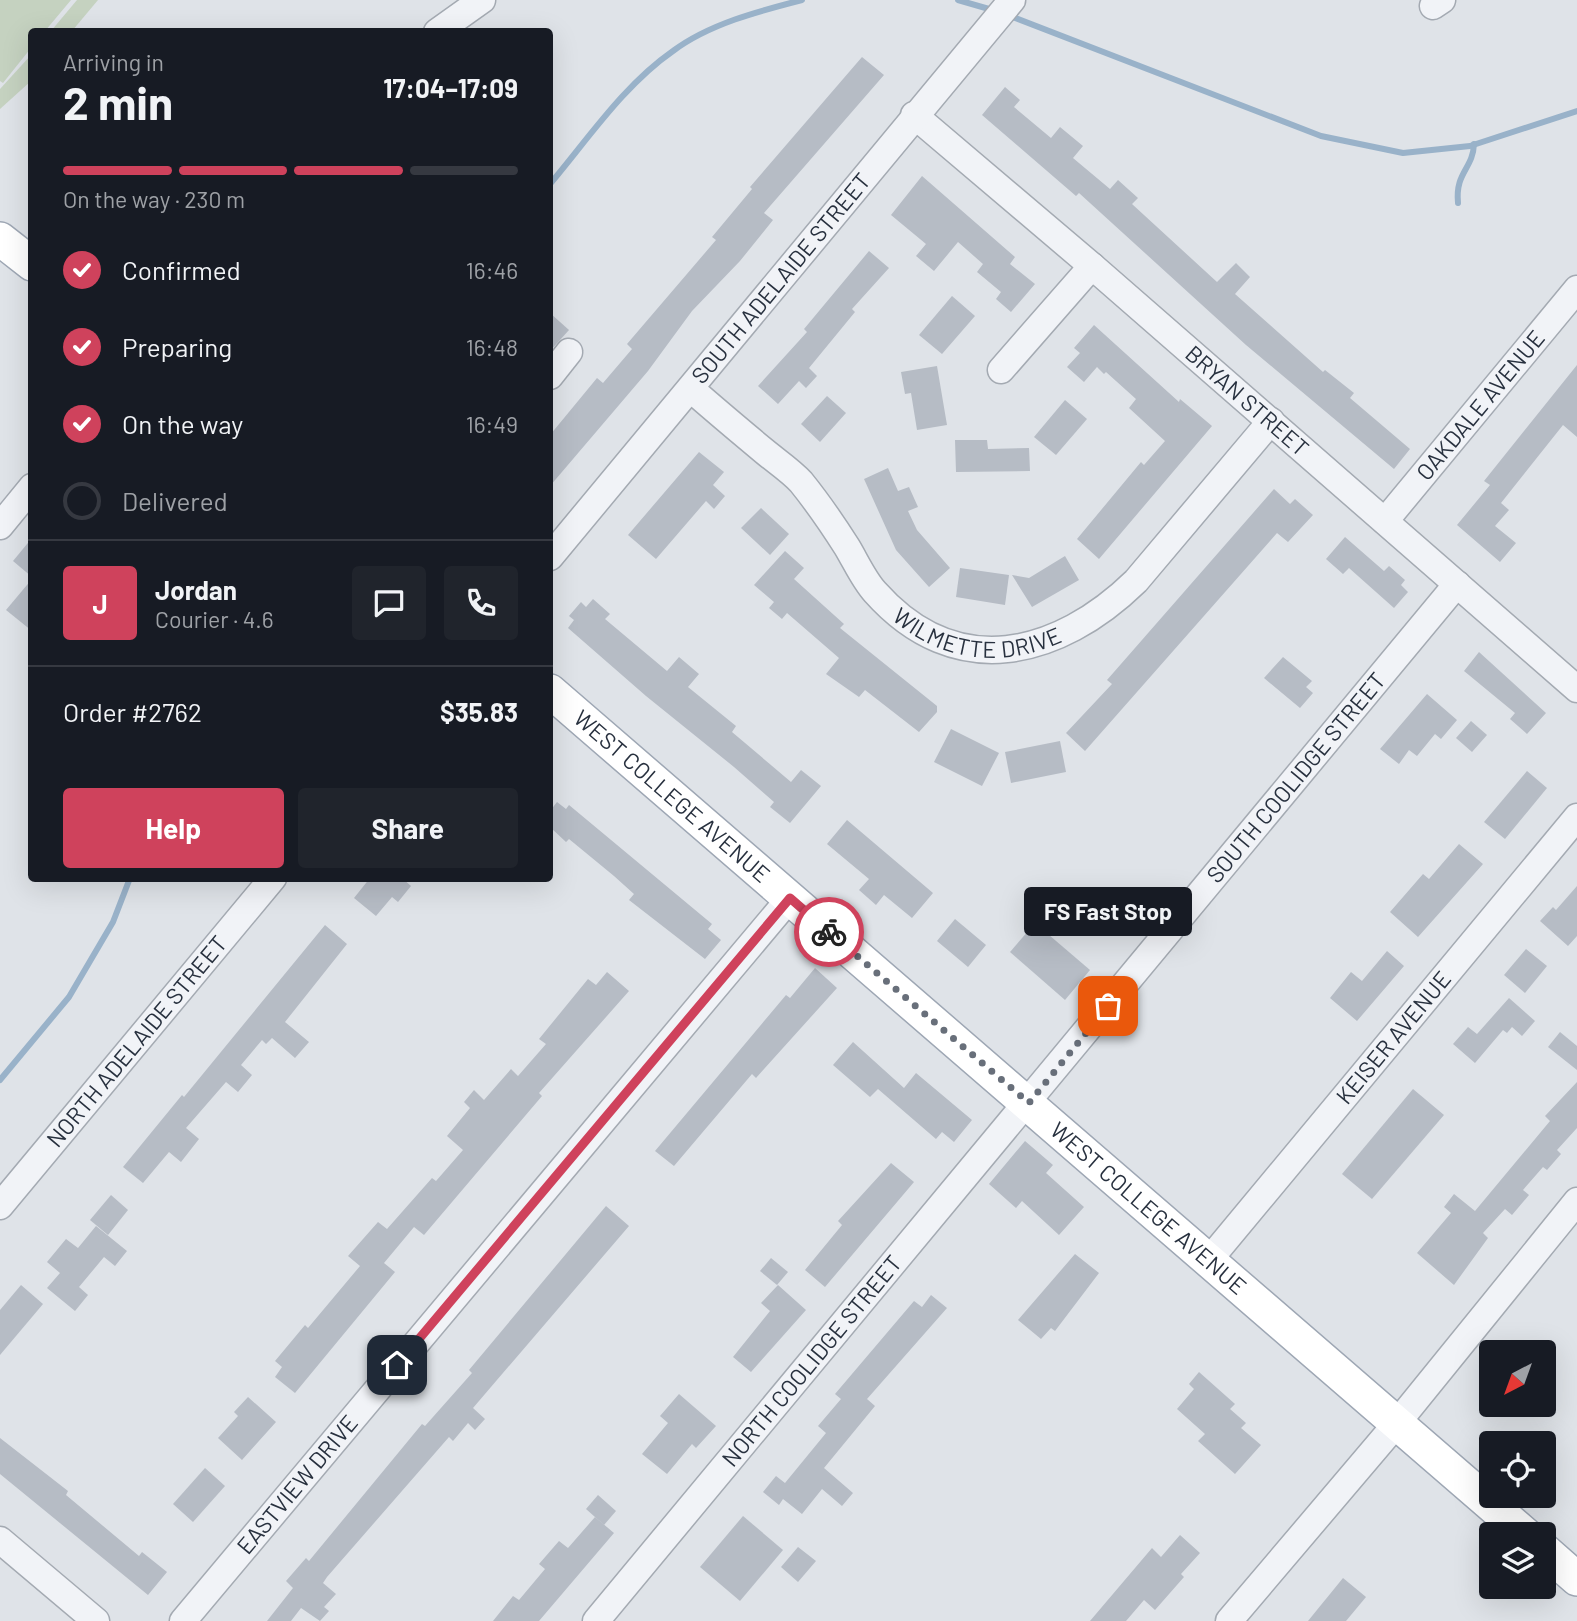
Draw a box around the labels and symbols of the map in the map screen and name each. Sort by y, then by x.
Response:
street label: SOUTH ADELAIDE STREET [685,167,876,389]
street label: OAKDALE AVENUE [1410,324,1550,485]
street label: BRYAN STREET [1180,339,1315,462]
street label: WILMETTE DRIVE [888,601,1065,663]
street label: SOUTH COOLIDGE STREET [1200,666,1391,888]
street label: WEST COLLEGE AVENUE [569,703,776,888]
callout: FS Fast Stop [1024,887,1192,936]
courier [794,897,864,967]
street label: NORTH ADELAIDE STREET [40,929,232,1152]
street label: KEISER AVENUE [1330,965,1456,1109]
pin [1078,976,1138,1036]
street label: WEST COLLEGE AVENUE [1045,1115,1253,1300]
street label: NORTH COOLIDGE STREET [715,1249,907,1472]
pin [367,1335,427,1395]
north arrow [1479,1340,1556,1418]
street label: EASTVIEW DRIVE [230,1409,363,1559]

